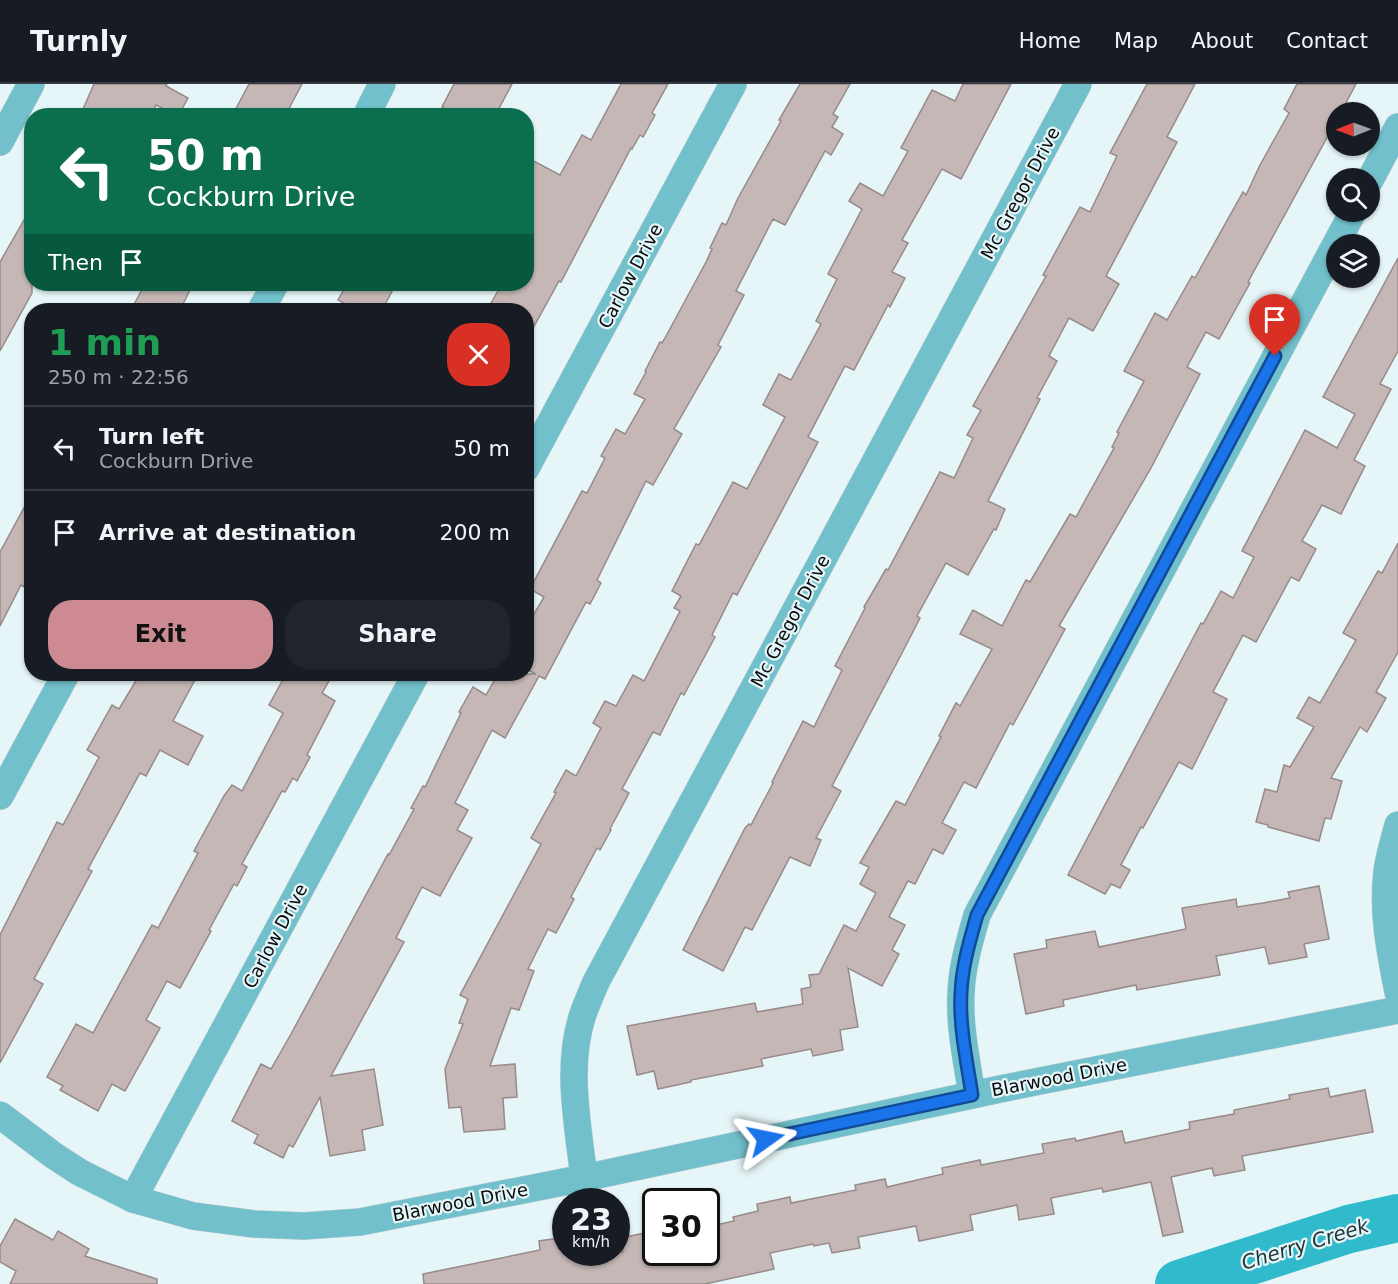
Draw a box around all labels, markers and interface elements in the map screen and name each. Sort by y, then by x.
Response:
text: Turnly [30,25,128,58]
text: Home [1019,29,1081,53]
text: Map [1114,29,1158,53]
text: About [1191,29,1253,53]
text: Contact [1286,29,1368,53]
north arrow [1326,102,1380,156]
map controls [1326,102,1380,288]
street label: Mc Gregor Drive [976,123,1064,263]
text: 50 m [147,131,264,180]
icon: left [48,132,126,210]
button: search [1326,168,1380,222]
text: Cockburn Drive [147,181,355,212]
street label: Carlow Drive [594,220,666,332]
button: layers [1326,234,1380,288]
icon: arrive [115,246,148,279]
text: Then [48,250,103,275]
pin [1249,294,1300,356]
icon: arrive [1258,303,1291,336]
text: 1 min [48,322,161,363]
button: close [447,323,510,386]
text: 250 m · 22:56 [48,365,189,389]
text: Turn left [99,424,204,449]
icon: left [48,432,81,465]
text: 50 m [454,436,510,461]
text: Cockburn Drive [99,449,253,473]
icon: arrive [48,516,81,549]
text: Arrive at destination [99,520,356,545]
text: 200 m [440,520,510,545]
street label: Mc Gregor Drive [746,551,834,691]
button: Exit [48,600,273,669]
button: Share [285,600,510,669]
street label: Carlow Drive [239,880,311,992]
street label: Blarwood Drive [989,1054,1129,1100]
position arrow [734,1107,798,1171]
street label: Blarwood Drive [390,1179,530,1225]
speed limit sign: 30 [642,1188,720,1266]
text: 23 [570,1202,612,1237]
water label: Cherry Creek [1238,1213,1373,1275]
text: km/h [572,1233,610,1251]

